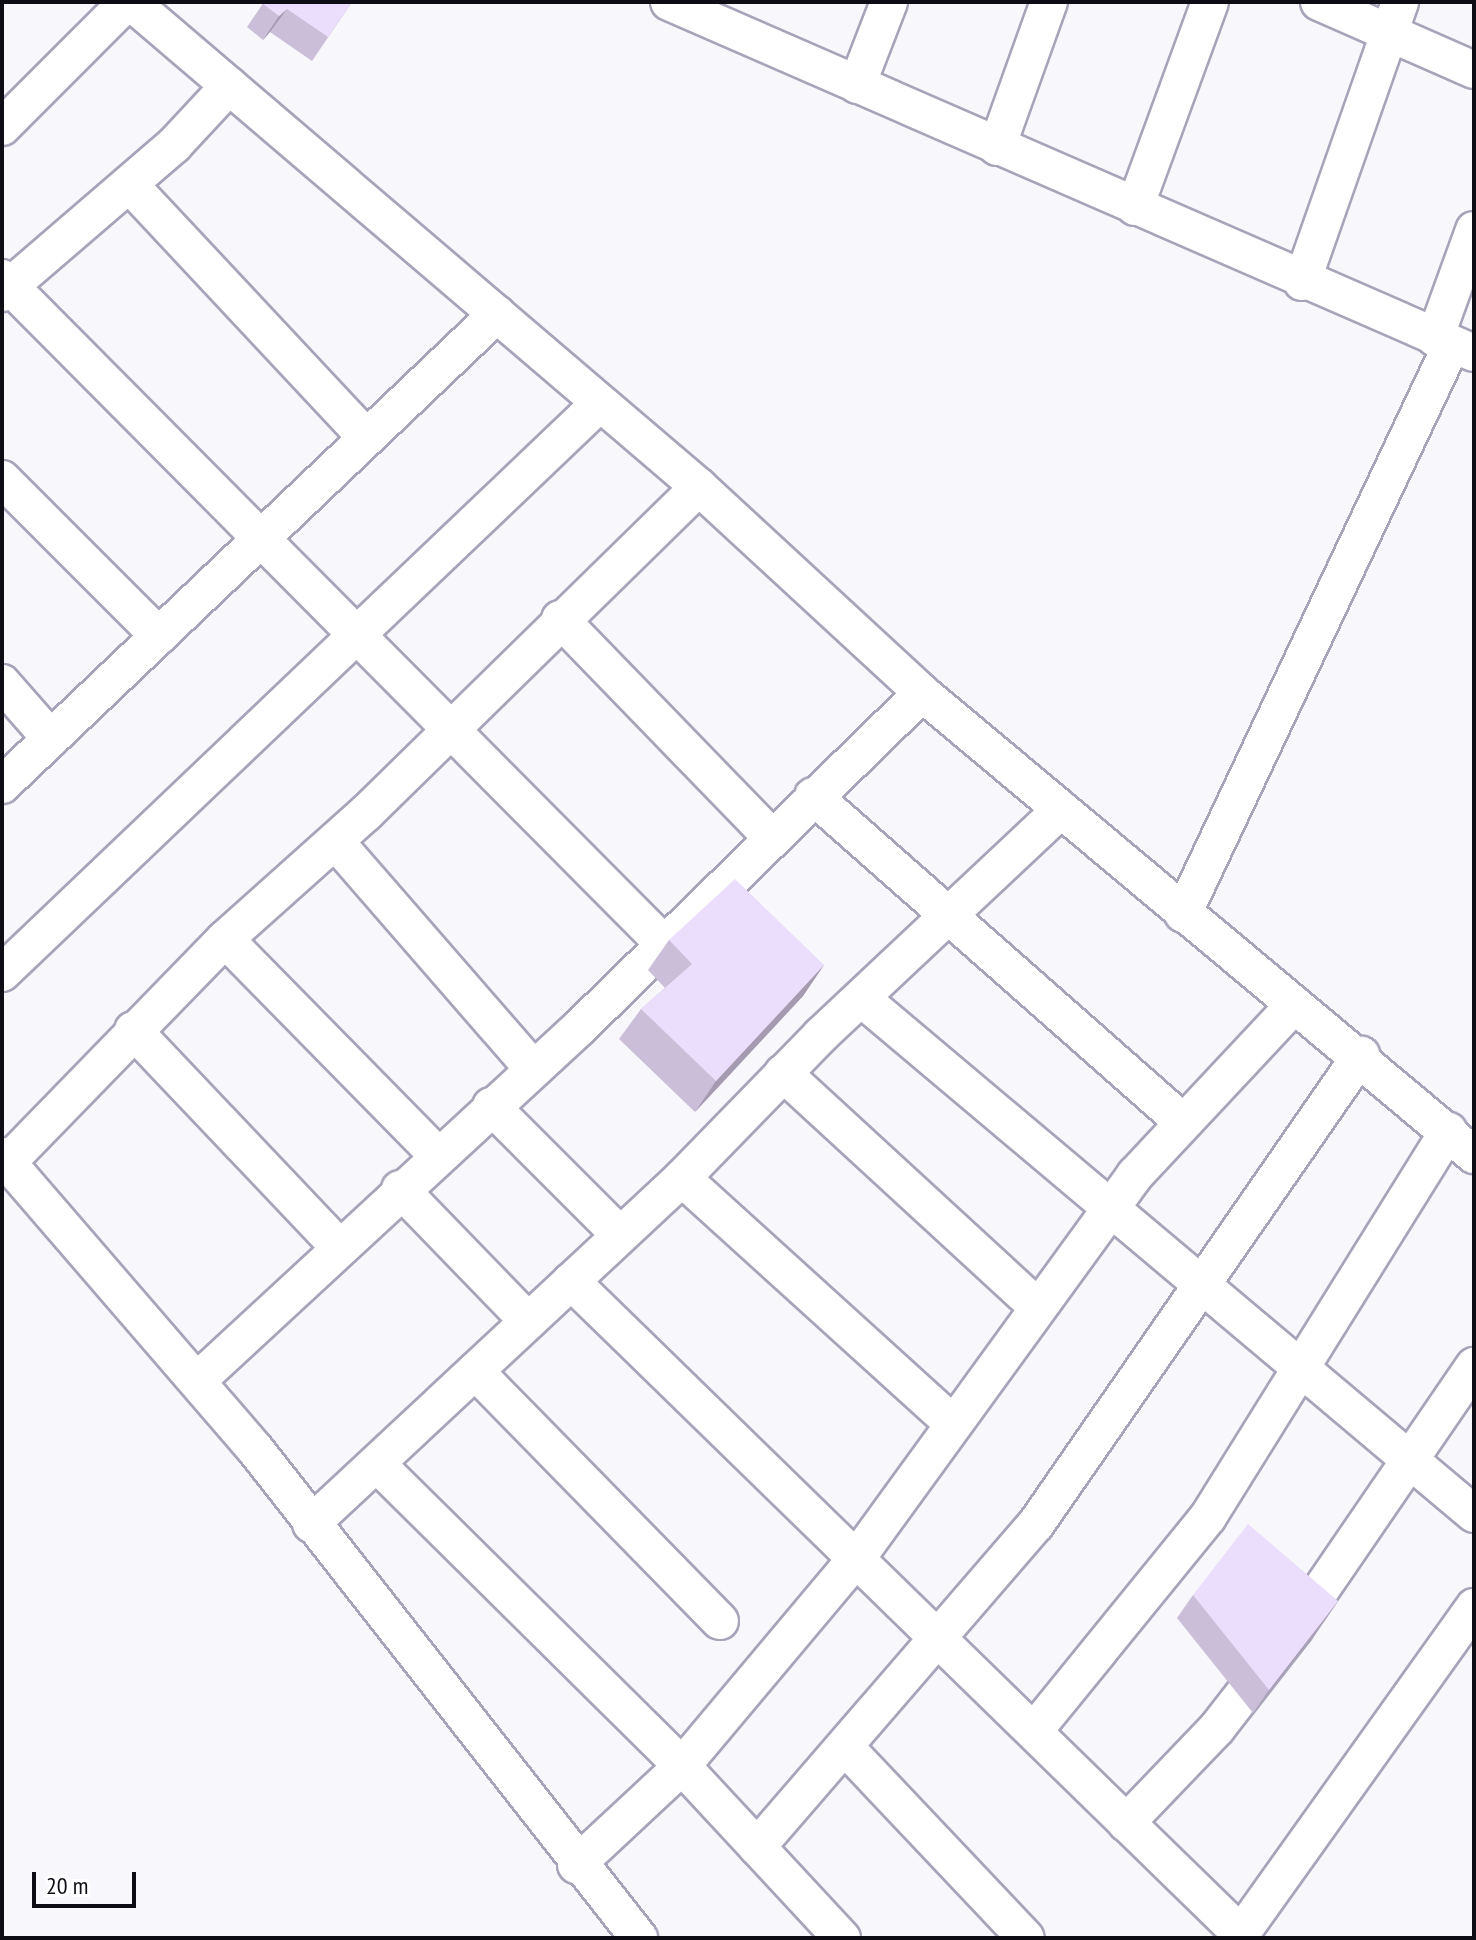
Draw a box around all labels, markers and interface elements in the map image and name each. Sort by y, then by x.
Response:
scale bar [36,1856,140,1906]
text: 20 m [46,1870,88,1901]

